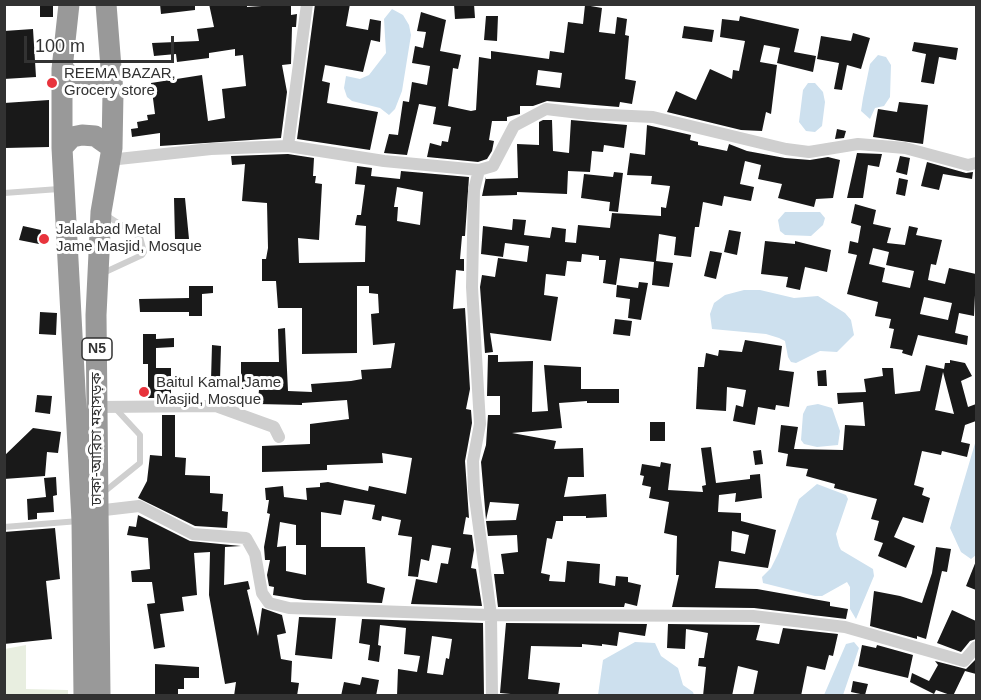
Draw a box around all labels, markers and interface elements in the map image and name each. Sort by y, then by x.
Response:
scale bar [27,24,177,62]
text: 100 m [35,36,85,56]
place label: REEMA BAZAR, Grocery store [64,65,176,100]
marker: REEMA BAZAR, Grocery store [45,76,59,90]
place label: Jalalabad Metal Jame Masjid, Mosque [56,221,202,256]
marker: Jalalabad Metal Jame Masjid, Mosque [37,232,51,246]
road number: N5 [82,338,112,360]
street label: ঢাকা-আরিচা মহাসড়ক [88,372,106,506]
place label: Baitul Kamal Jame Masjid, Mosque [156,374,281,409]
marker: Baitul Kamal Jame Masjid, Mosque [137,385,151,399]

